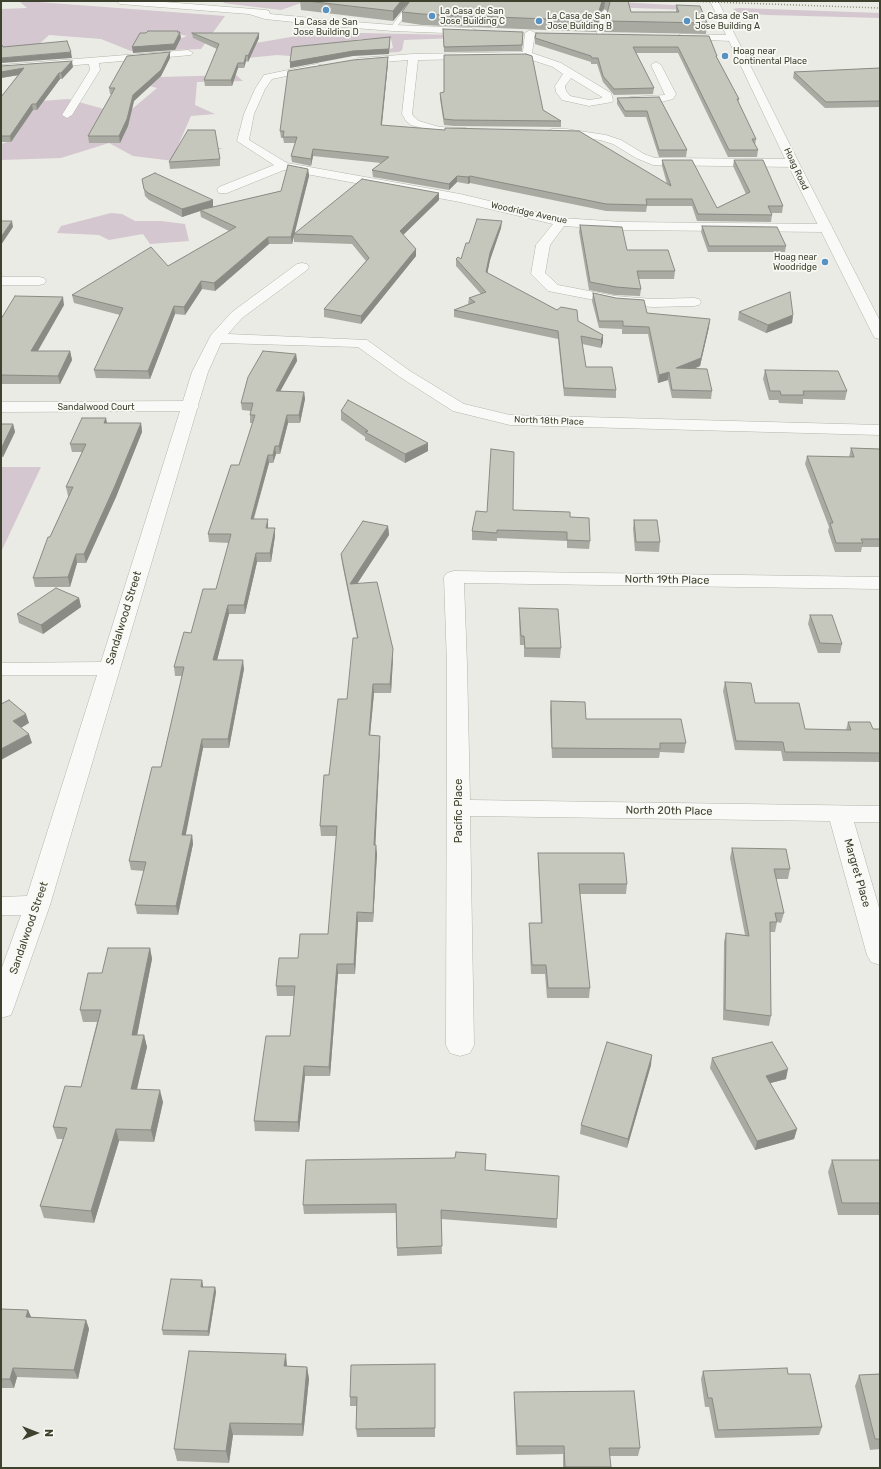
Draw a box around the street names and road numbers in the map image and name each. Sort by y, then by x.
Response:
street label: Hoag Road [781,146,811,192]
street label: Woodridge Avenue [490,200,568,226]
street label: Sandalwood Court [57,402,135,412]
street label: North 18th Place [514,414,584,428]
street label: Sandalwood Street [103,570,145,666]
street label: North 19th Place [624,573,710,587]
street label: Pacific Place [452,779,466,843]
street label: North 20th Place [625,804,713,818]
street label: Margret Place [841,837,873,909]
street label: Sandalwood Street [7,880,51,976]

